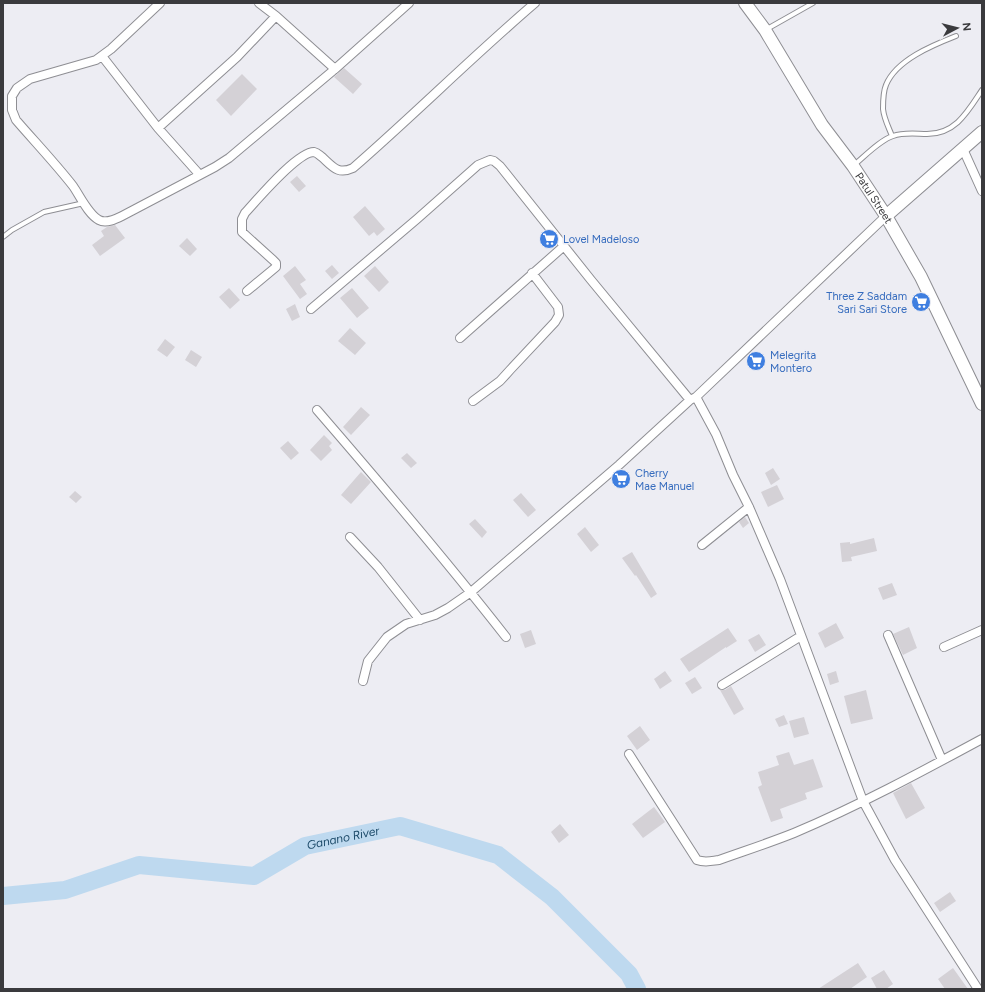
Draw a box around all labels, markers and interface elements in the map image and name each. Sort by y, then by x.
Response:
north arrow [937,8,977,48]
text: N [959,22,973,32]
street label: Patul Street [853,170,895,226]
supermarket icon: Lovel Madeloso [538,228,560,250]
place label: Lovel Madeloso [563,233,639,246]
place label: Three Z Saddam Sari Sari Store [826,290,907,316]
supermarket icon: Three Z Saddam Sari Sari Store [910,291,932,313]
place label: Melegrita Montero [770,349,816,375]
supermarket icon: Melegrita Montero [745,350,767,372]
place label: Cherry Mae Manuel [635,467,694,493]
supermarket icon: Cherry Mae Manuel [610,468,632,490]
water label: Ganano River [306,823,381,852]

